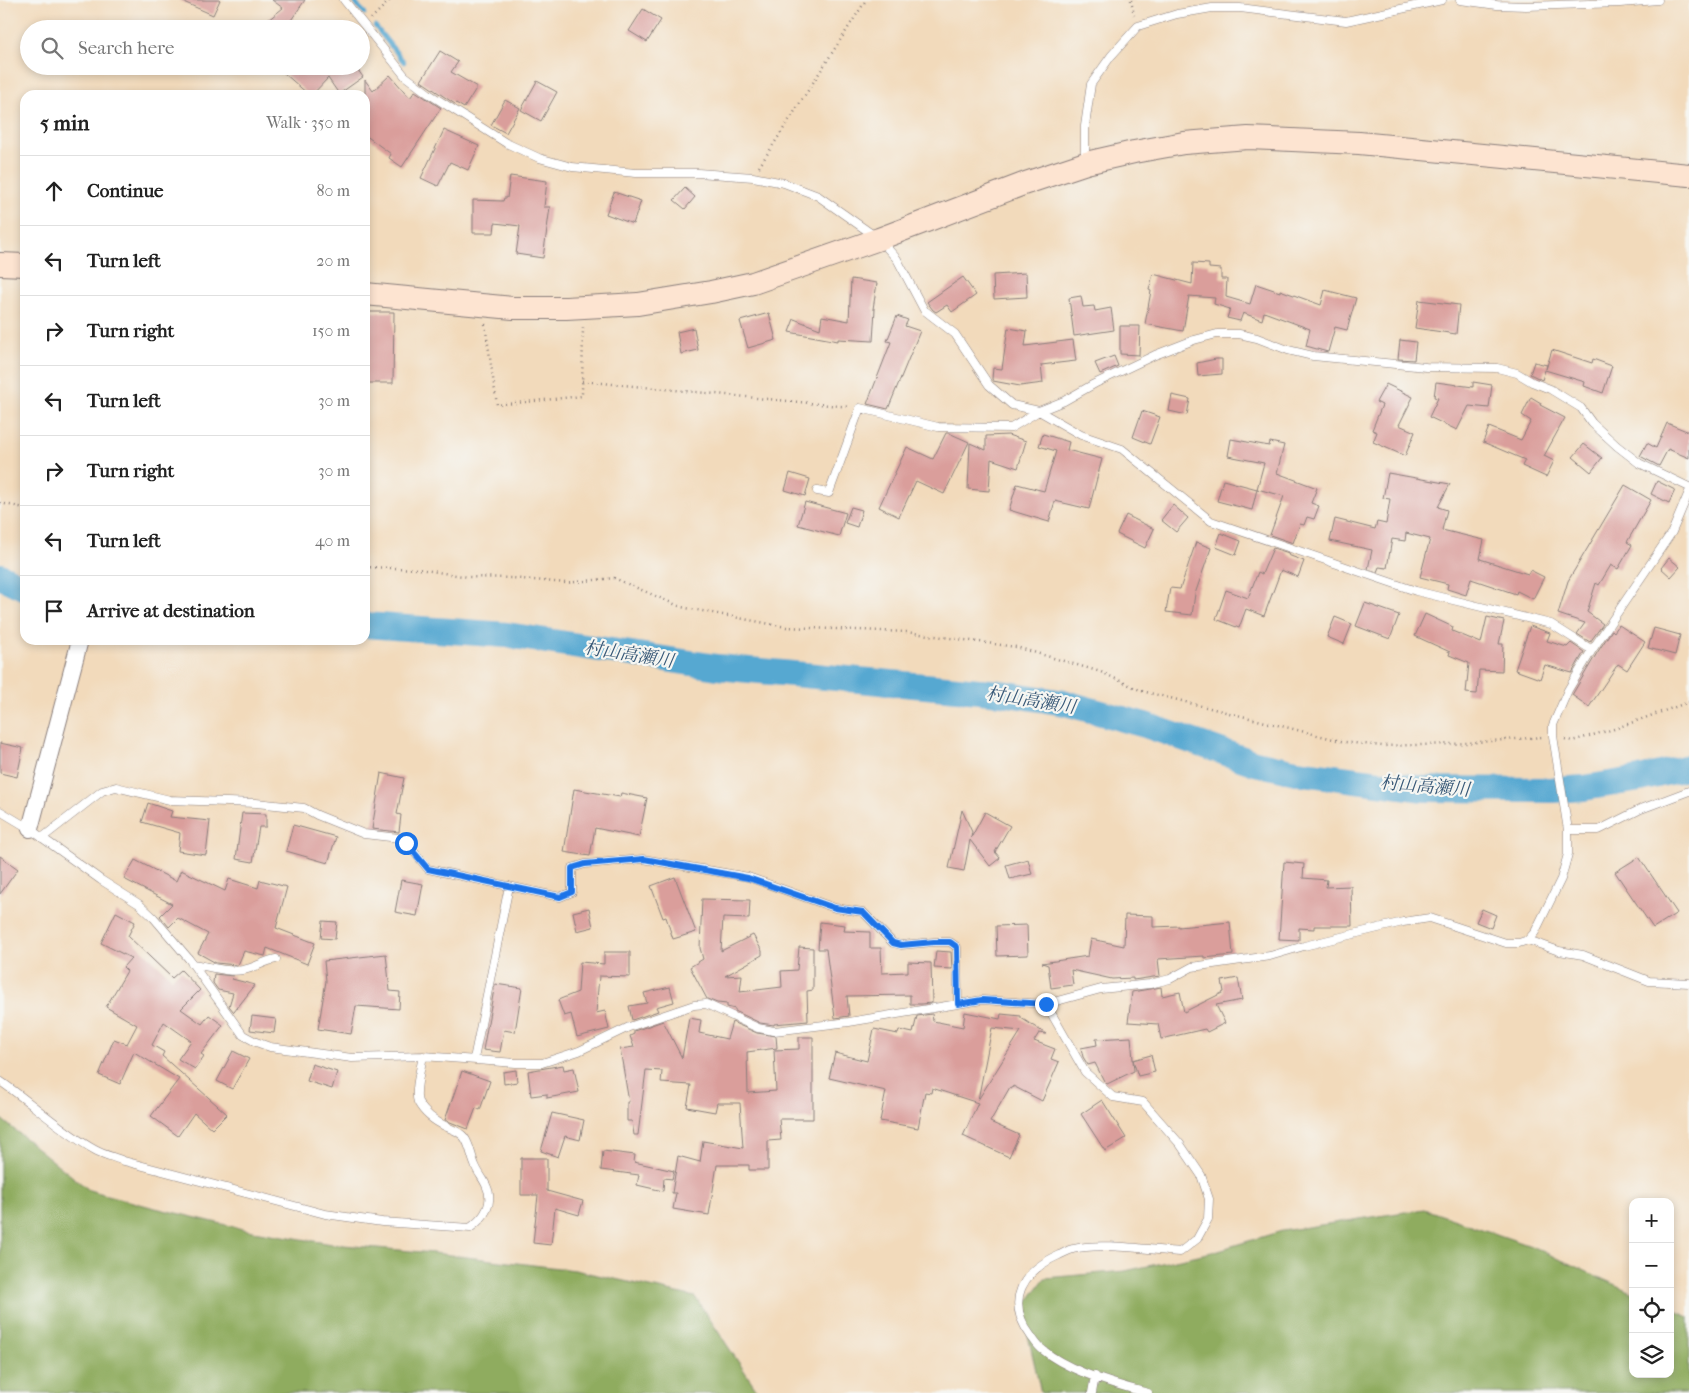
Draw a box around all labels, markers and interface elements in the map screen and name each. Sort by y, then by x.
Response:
search box [20,20,370,75]
icon: search [38,34,66,62]
text: Search here [78,37,174,59]
text: 5 min [40,111,89,135]
text: Walk · 350 m [266,113,350,132]
icon: ahead [40,177,68,205]
text: Continue [87,180,163,202]
text: 80 m [316,181,350,200]
icon: left [40,247,68,275]
text: Turn left [87,250,161,272]
text: 20 m [316,251,350,270]
icon: right [40,317,68,345]
text: Turn right [87,320,174,342]
text: 150 m [312,321,350,340]
icon: left [40,387,68,415]
text: Turn left [87,390,161,412]
text: 30 m [318,391,350,410]
icon: right [40,457,68,485]
text: Turn right [87,460,174,482]
text: 30 m [318,461,350,480]
icon: left [40,527,68,555]
text: Turn left [87,530,161,552]
text: 40 m [315,531,350,550]
icon: arrive [40,597,68,625]
text: Arrive at destination [87,600,255,622]
water label: 村山高瀬川 [583,637,677,672]
water label: 村山高瀬川 [985,683,1079,718]
water label: 村山高瀬川 [1379,772,1473,801]
route start [395,832,418,855]
route end [1035,993,1058,1016]
map controls [1629,1198,1674,1378]
button: + [1629,1198,1674,1243]
button: − [1629,1243,1674,1288]
button: locate [1629,1288,1674,1333]
button: layers [1629,1333,1674,1378]

